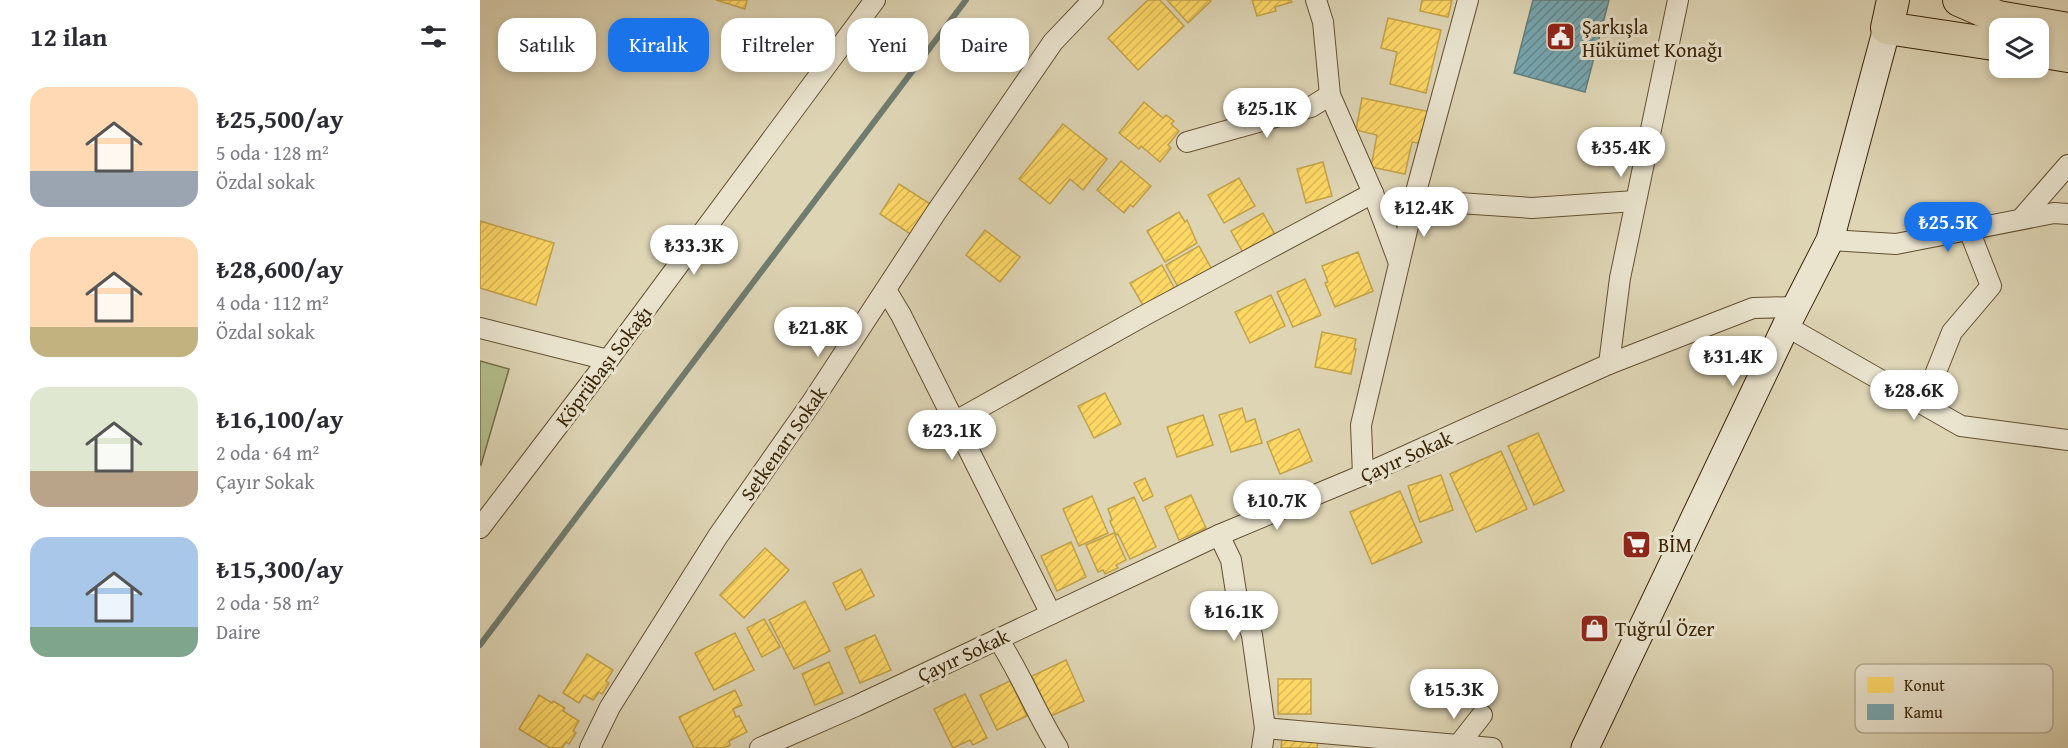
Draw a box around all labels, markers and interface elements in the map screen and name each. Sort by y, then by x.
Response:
place label: Şarkışla Hükümet Konağı [1582,12,1723,64]
text: 12 ilan [30,17,107,56]
chip: Satılık [498,18,596,72]
chip: Kiralık [608,18,709,72]
chip: Filtreler [721,18,835,72]
chip: Yeni [847,18,928,72]
chip: Daire [940,18,1029,72]
map controls [1989,18,2049,78]
button: layers [1989,18,2049,78]
icon: filters [417,20,450,53]
public building icon: Şarkışla Hükümet Konağı [1545,21,1577,53]
pin: ₺25.1K [1218,88,1316,139]
text: ₺25.1K [1237,93,1297,122]
text: ₺25,500/ay [216,99,343,138]
icon: home [78,111,150,183]
pin: ₺35.4K [1572,127,1670,178]
text: ₺35.4K [1591,132,1651,161]
text: 5 oda · 128 m² [216,138,329,167]
text: Özdal sokak [216,167,315,196]
pin: ₺12.4K [1375,187,1473,238]
text: ₺12.4K [1394,192,1454,221]
pin: ₺25.5K [1899,202,1997,253]
text: ₺25.5K [1918,207,1978,236]
pin: ₺33.3K [645,225,743,276]
text: ₺33.3K [664,230,724,259]
text: ₺28,600/ay [216,249,343,288]
icon: home [78,261,150,333]
text: 4 oda · 112 m² [216,288,329,317]
street label: Köprübaşı Sokağı [548,299,658,433]
pin: ₺21.8K [769,307,867,358]
text: ₺21.8K [788,312,848,341]
text: Özdal sokak [216,317,315,346]
pin: ₺31.4K [1684,336,1782,387]
text: ₺31.4K [1703,341,1763,370]
pin: ₺28.6K [1865,370,1963,421]
text: ₺28.6K [1884,375,1944,404]
street label: Setkenarı Sokak [733,379,834,506]
text: ₺16,100/ay [216,399,343,438]
pin: ₺23.1K [903,410,1001,461]
icon: home [78,411,150,483]
text: ₺23.1K [922,415,982,444]
street label: Çayır Sokak [1355,422,1458,489]
text: 2 oda · 64 m² [216,438,319,467]
text: Çayır Sokak [216,467,314,496]
pin: ₺10.7K [1228,480,1326,531]
text: ₺10.7K [1247,485,1307,514]
supermarket icon: BİM [1621,528,1653,560]
place label: BİM [1658,530,1692,559]
text: ₺15,300/ay [216,549,343,588]
icon: home [78,561,150,633]
text: 2 oda · 58 m² [216,588,319,617]
pin: ₺16.1K [1185,591,1283,642]
text: ₺16.1K [1204,596,1264,625]
shop icon: Tuğrul Özer [1578,612,1610,644]
place label: Tuğrul Özer [1615,614,1715,643]
text: Daire [216,617,261,646]
street label: Çayır Sokak [912,621,1014,689]
legend [1855,664,2053,733]
pin: ₺15.3K [1405,669,1503,720]
text: Konut [1904,673,1945,697]
text: ₺15.3K [1424,674,1484,703]
text: Kamu [1904,700,1943,724]

